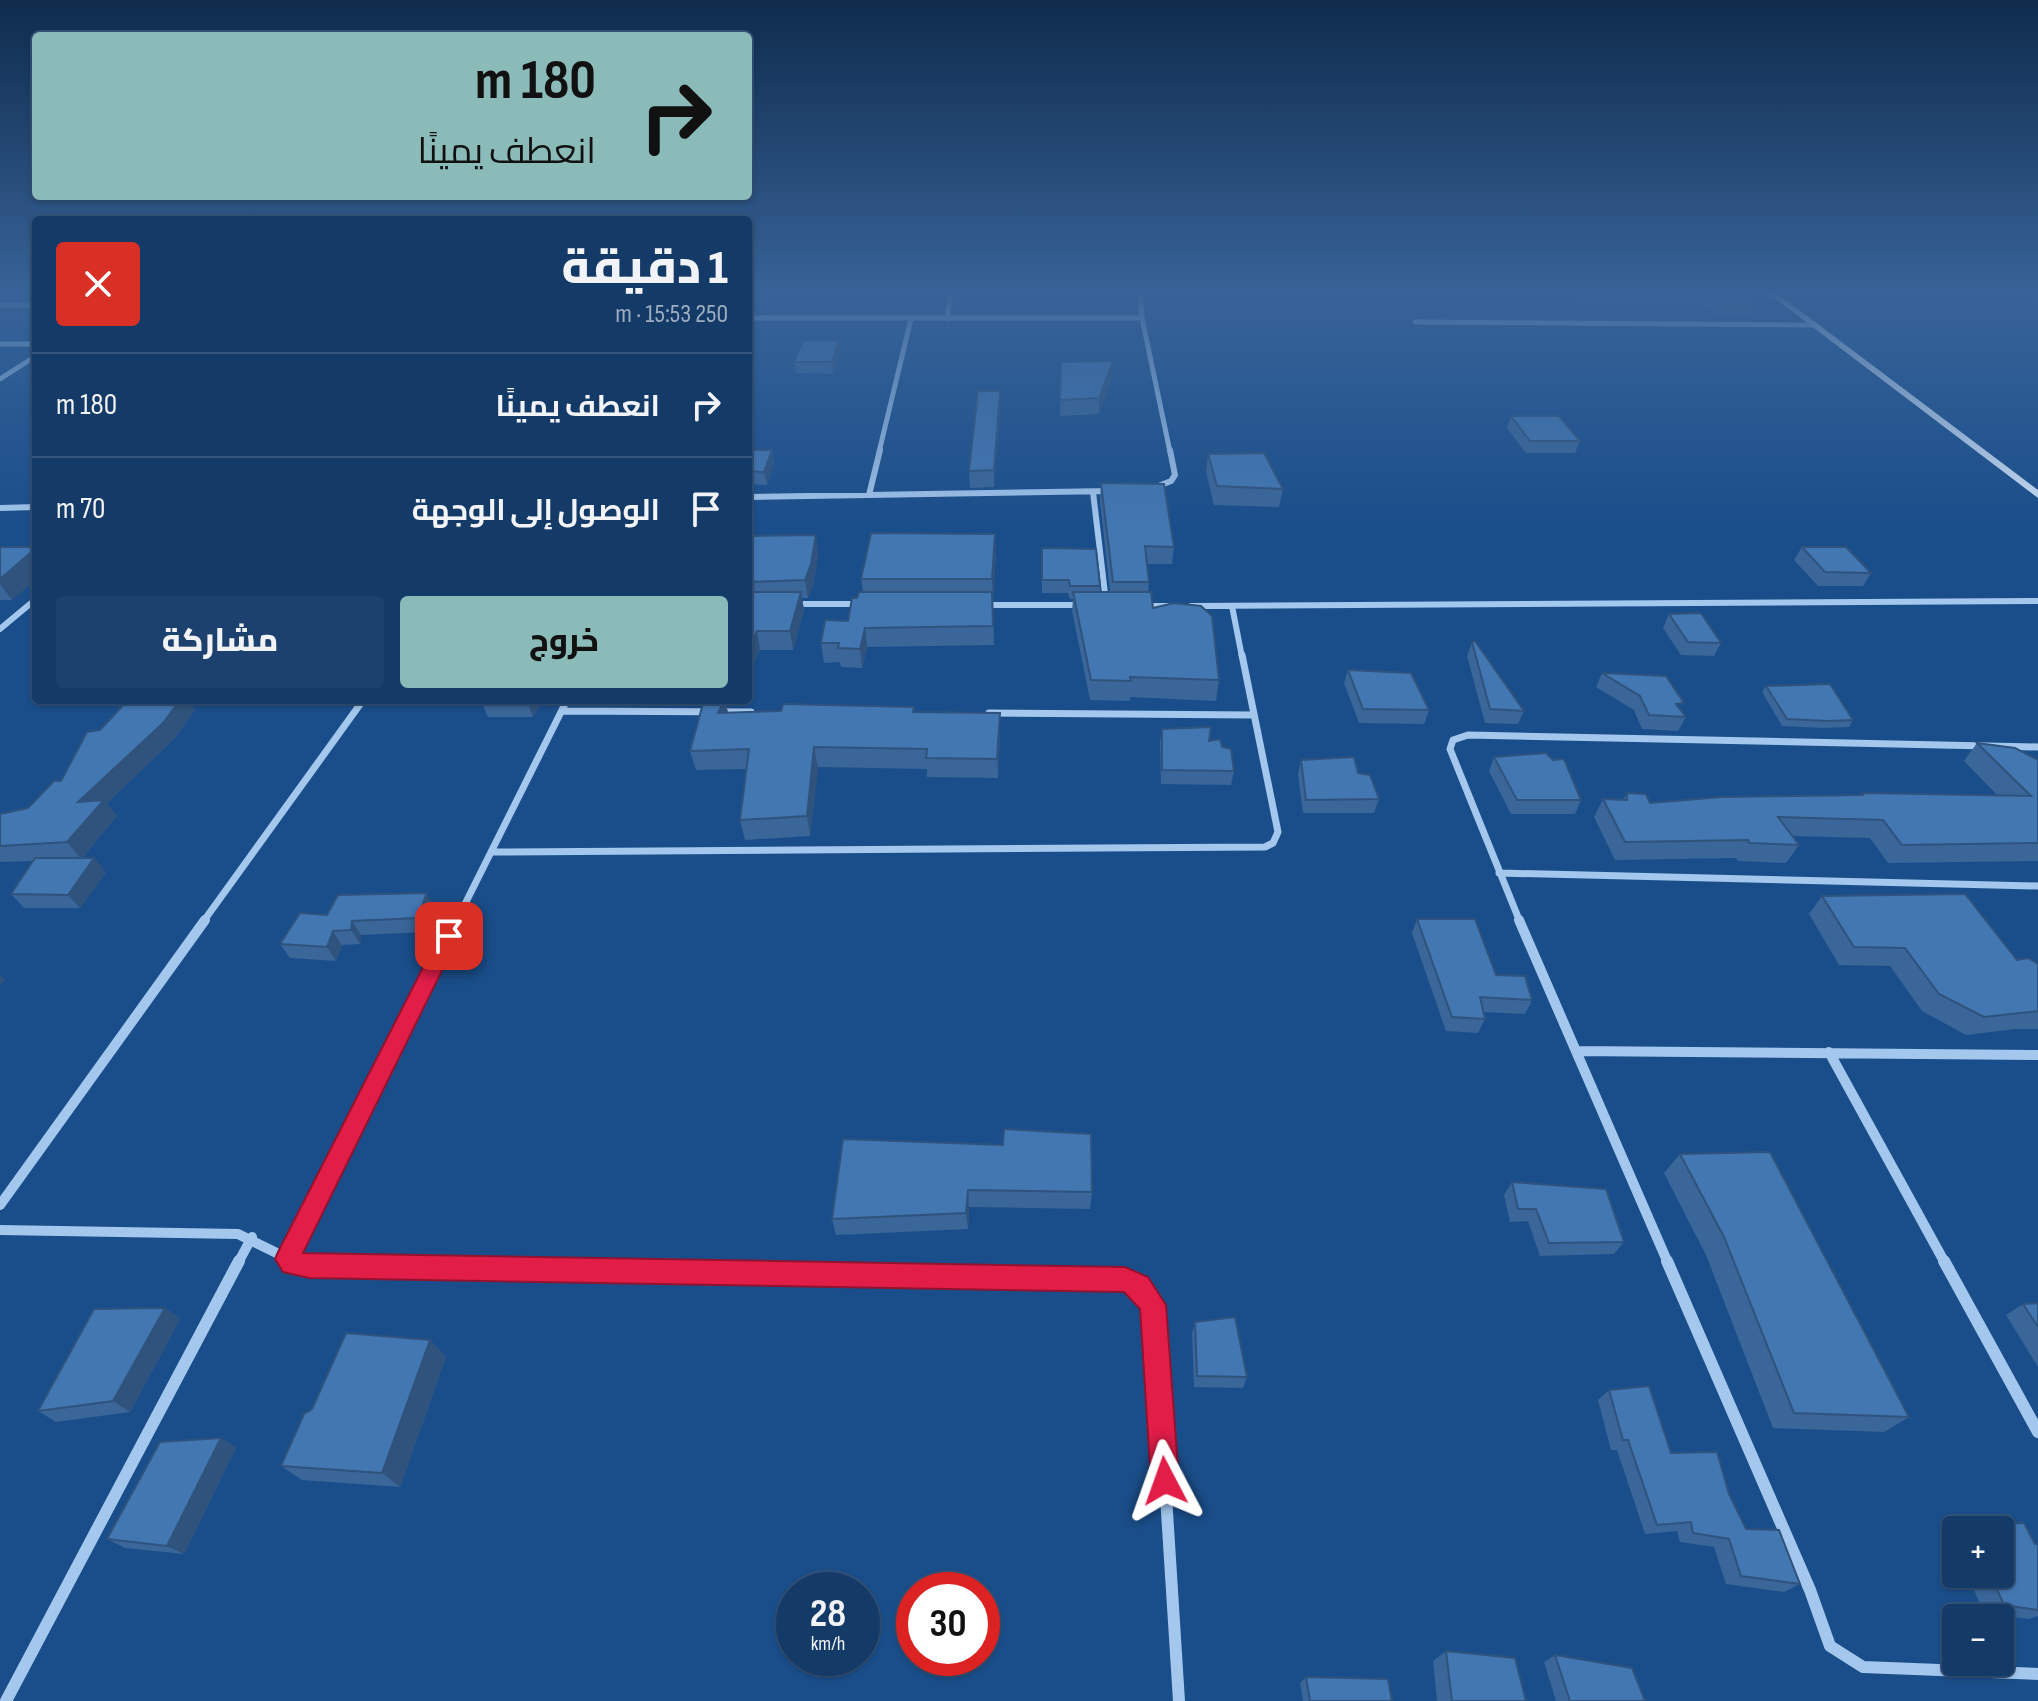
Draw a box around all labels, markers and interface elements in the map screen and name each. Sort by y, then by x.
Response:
text: 180 m [475,48,596,115]
icon: right [624,64,728,168]
text: انعطف يمينًا [417,131,596,174]
text: 1 دقيقة [562,240,728,297]
button: close [56,242,140,326]
text: 250 m · 15:53 [615,299,728,330]
icon: right [684,383,728,427]
text: 180 m [56,387,117,423]
text: انعطف يمينًا [495,389,660,425]
icon: arrive [684,487,728,531]
text: 70 m [56,491,105,527]
text: الوصول إلى الوجهة [412,493,660,529]
button: مشاركة [56,596,384,688]
button: خروج [400,596,728,688]
pin [415,902,483,970]
icon: arrive [427,914,471,958]
position arrow [1123,1439,1207,1523]
map controls [1942,1516,2014,1676]
button: + [1942,1516,2014,1588]
speed limit sign: 30 [896,1572,1000,1676]
text: 28 [810,1590,846,1638]
button: − [1942,1604,2014,1676]
text: km/h [811,1632,845,1656]

